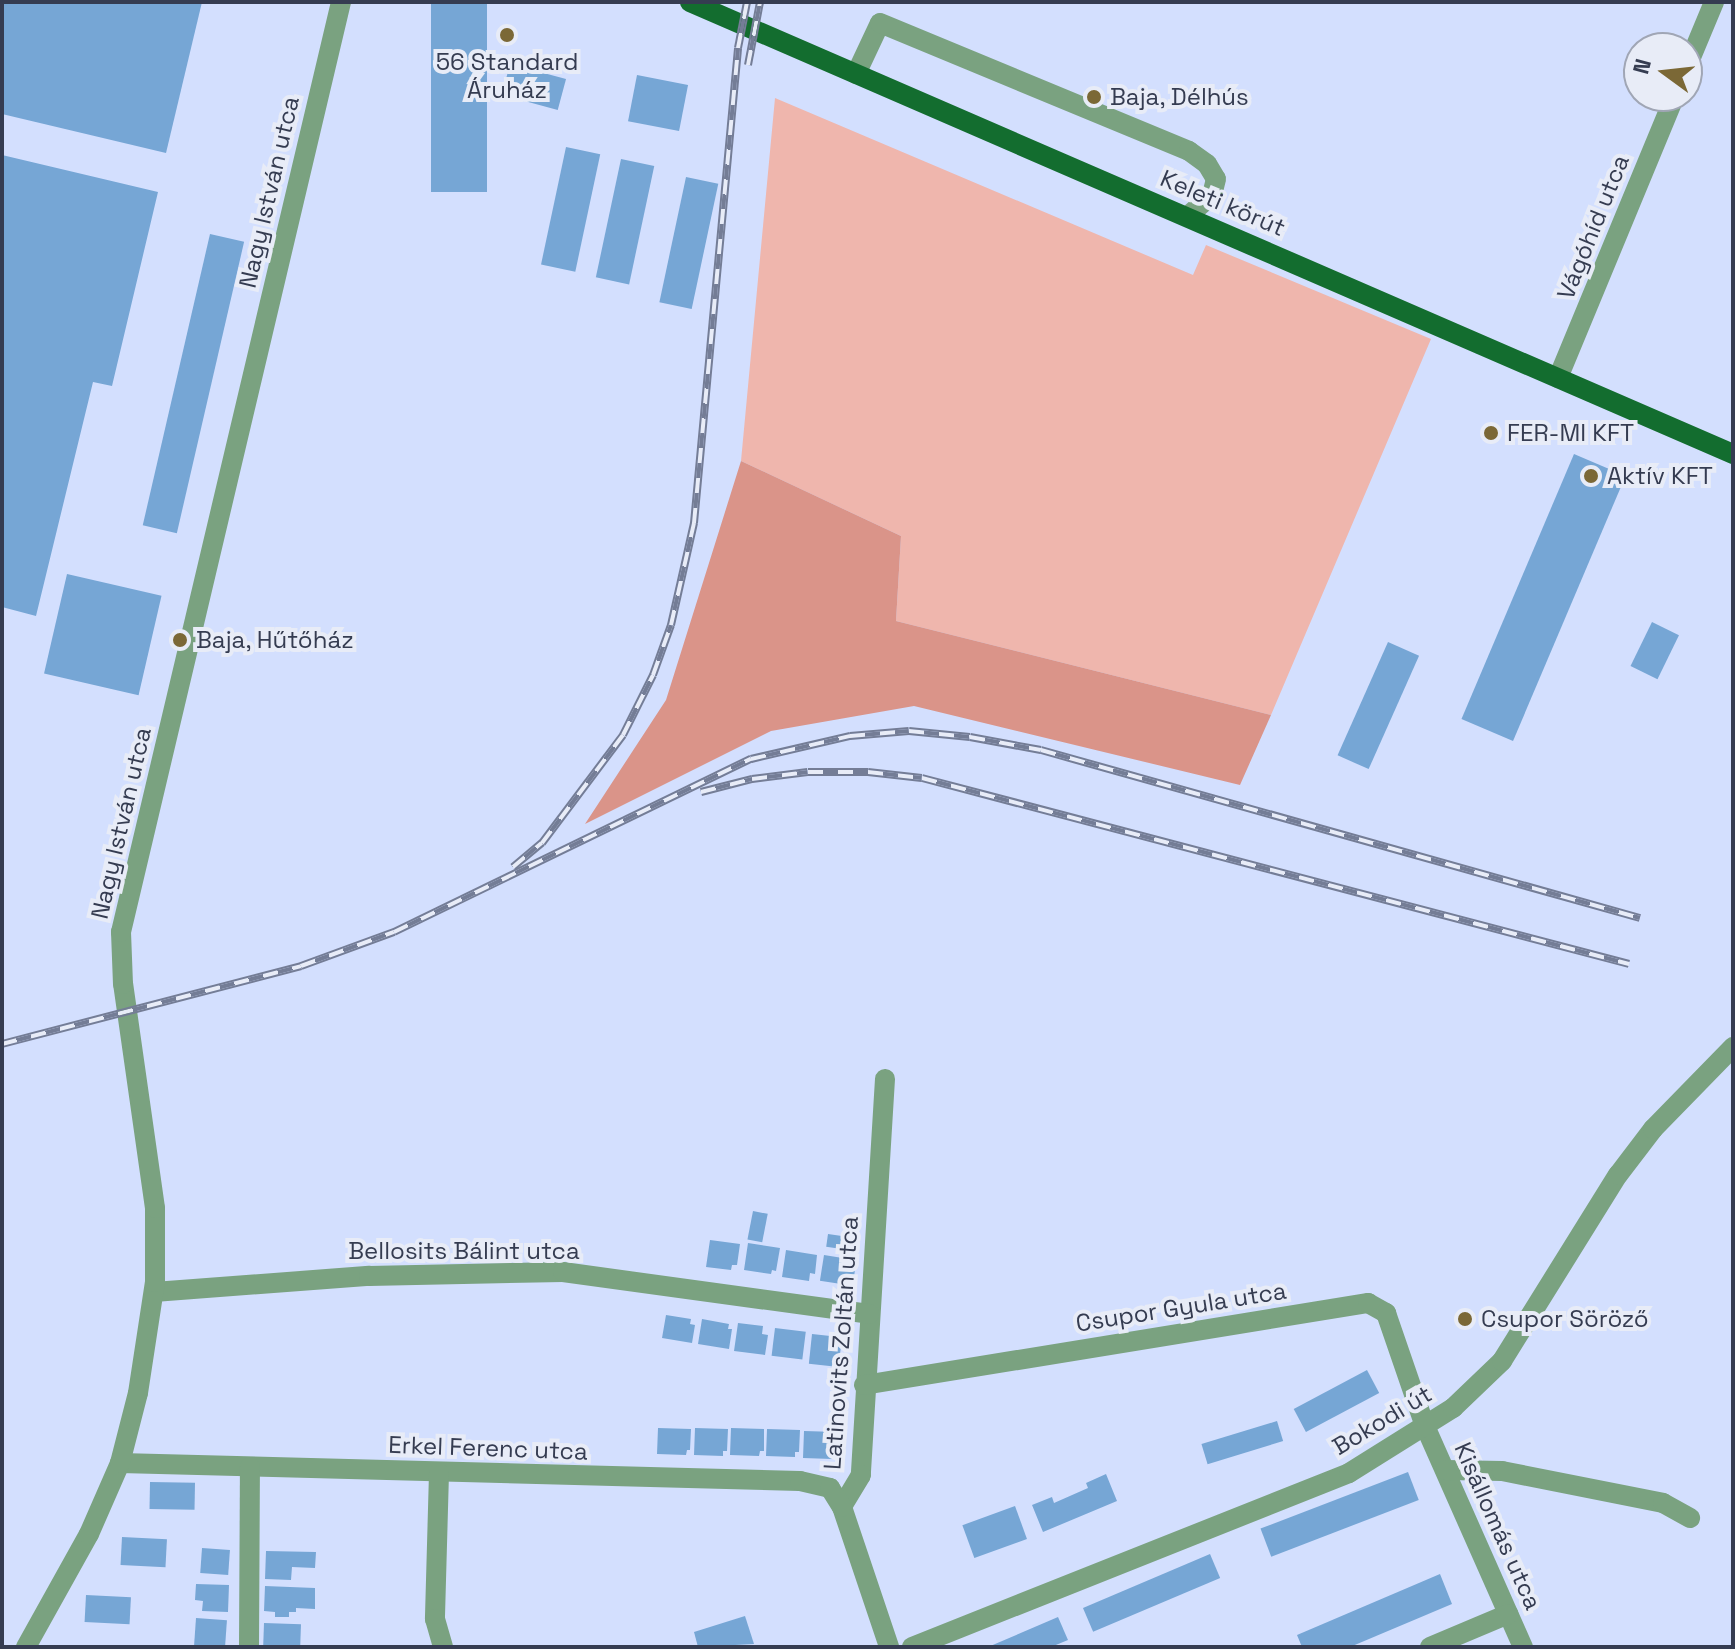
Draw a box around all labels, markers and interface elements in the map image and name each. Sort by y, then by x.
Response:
marker: 56 Standard Áruház [498,26,516,44]
north arrow [1623,32,1703,112]
place label: 56 Standard Áruház [436,48,578,104]
text: N [1626,56,1657,77]
place label: Baja, Délhús [1110,83,1249,111]
marker: Baja, Délhús [1085,88,1103,106]
street label: Nagy István utca [233,93,305,291]
street label: Vágóhíd utca [1551,151,1635,303]
street label: Keleti körút [1156,164,1290,242]
place label: FER-MI KFT [1507,419,1634,447]
marker: FER-MI KFT [1482,424,1500,442]
place label: Aktív KFT [1607,462,1713,490]
marker: Aktív KFT [1582,467,1600,485]
place label: Baja, Hűtőház [196,626,354,654]
marker: Baja, Hűtőház [171,631,189,649]
street label: Nagy István utca [85,724,157,922]
street label: Latinovits Zoltán utca [818,1215,864,1471]
street label: Bellosits Bálint utca [348,1237,580,1265]
street label: Csupor Gyula utca [1074,1276,1288,1338]
place label: Csupor Söröző [1481,1305,1649,1333]
marker: Csupor Söröző [1456,1310,1474,1328]
street label: Bokodi út [1327,1379,1437,1461]
street label: Erkel Ferenc utca [388,1430,588,1466]
street label: Kisállomás utca [1448,1438,1548,1614]

